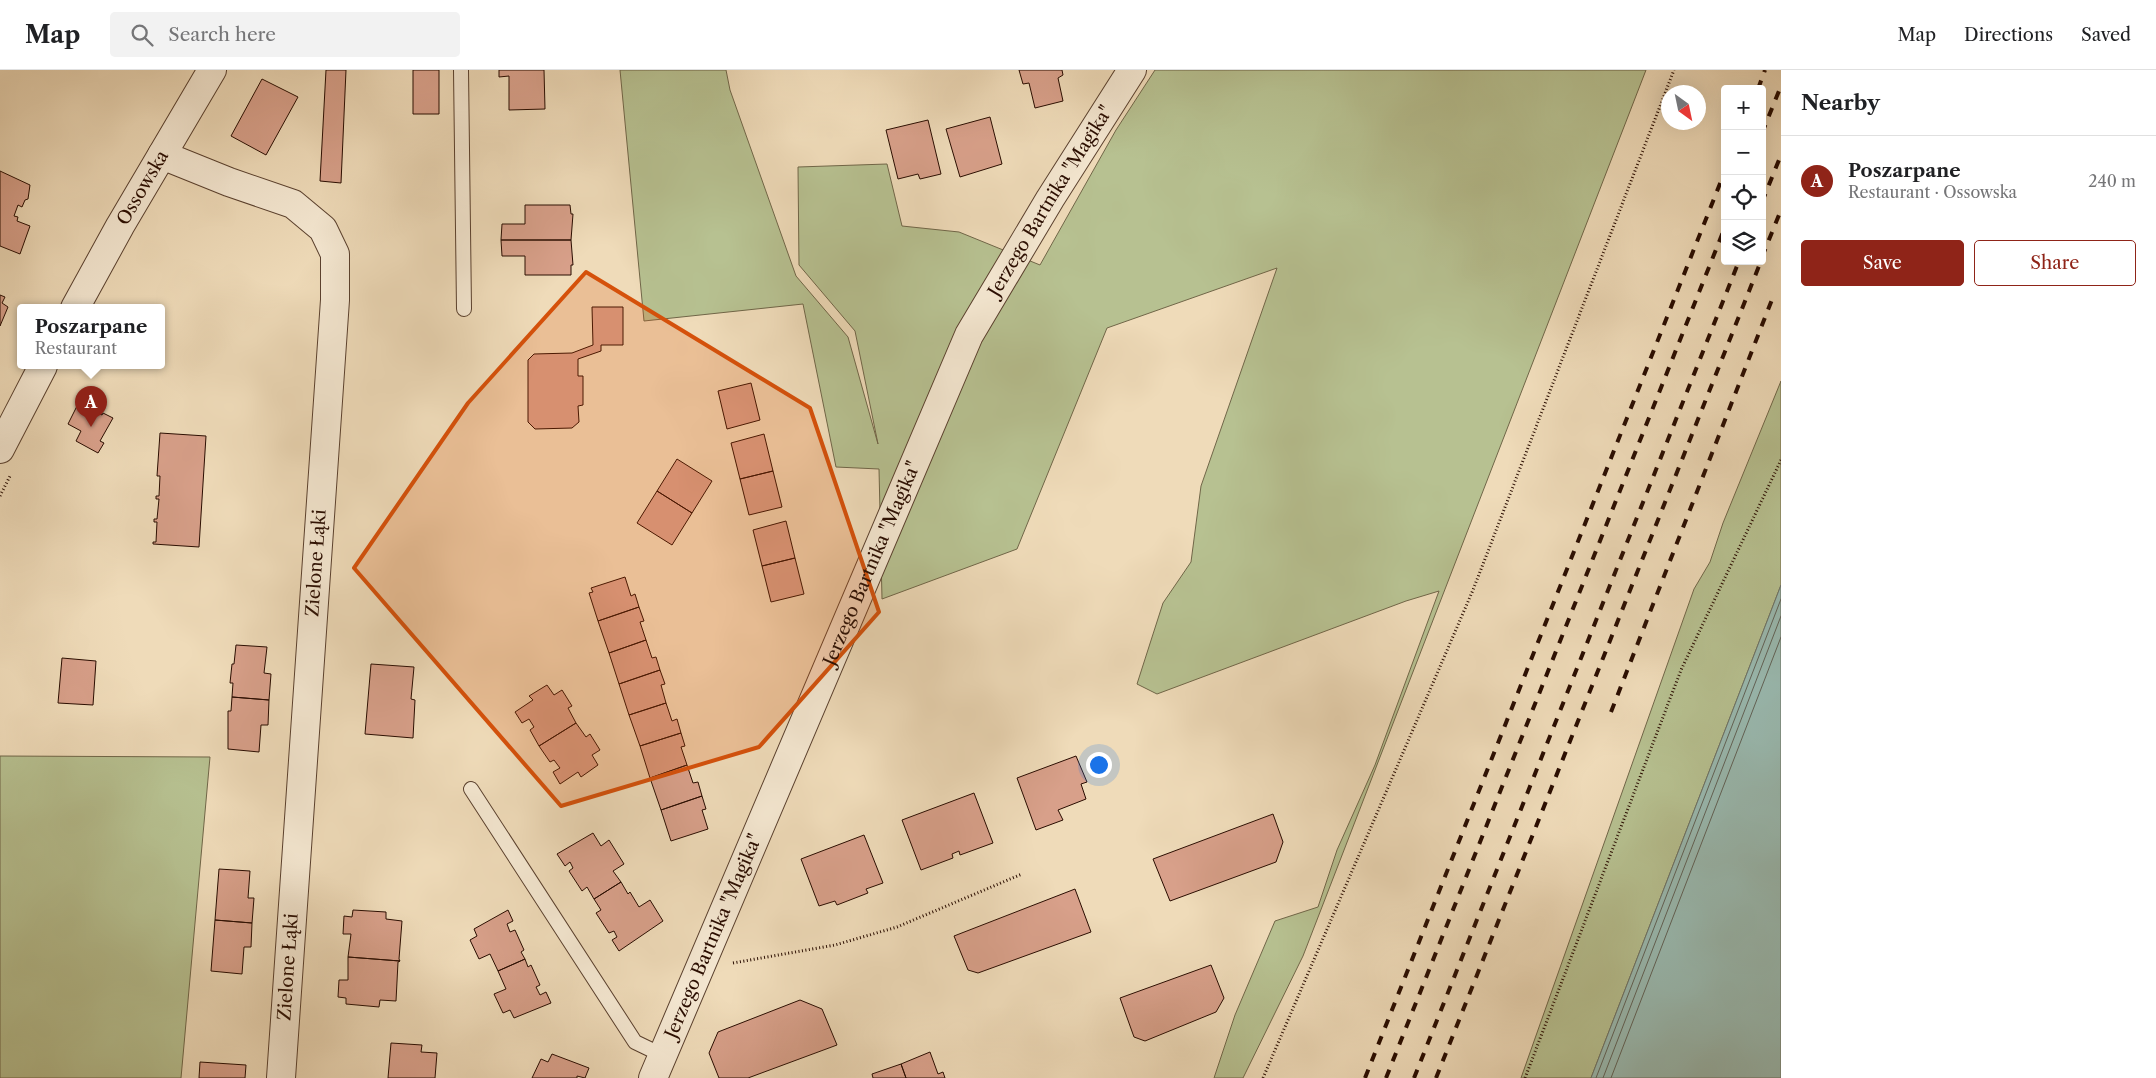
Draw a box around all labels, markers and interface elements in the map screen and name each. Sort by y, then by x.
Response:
search box [110,12,460,57]
text: Map [25,20,80,49]
icon: search [128,21,156,49]
text: Search here [168,23,276,46]
text: Map [1897,24,1936,46]
text: Directions [1964,24,2053,46]
text: Saved [2081,24,2131,46]
north arrow [1661,85,1706,130]
map controls [1721,85,1766,265]
button: + [1721,85,1766,130]
text: Nearby [1801,90,1880,115]
street label: Jerzego Bartnika "Magika" [982,102,1117,303]
button: − [1721,130,1766,175]
street label: Ossowska [112,146,173,229]
text: Poszarpane [1848,159,1961,182]
text: A [1811,171,1823,191]
text: 240 m [2088,171,2136,191]
button: locate [1721,175,1766,220]
text: Restaurant · Ossowska [1848,182,2017,202]
button: layers [1721,220,1766,265]
button: Save [1801,240,1964,286]
button: Share [1974,240,2136,286]
popup [17,304,165,369]
text: Poszarpane [35,315,147,338]
text: Restaurant [35,338,117,358]
pin: A [75,386,107,427]
street label: Jerzego Bartnika "Magika" [817,458,925,672]
street label: Zielone Łąki [301,508,331,617]
your location [1086,752,1112,778]
street label: Jerzego Bartnika "Magika" [659,831,766,1045]
street label: Zielone Łąki [273,912,303,1021]

